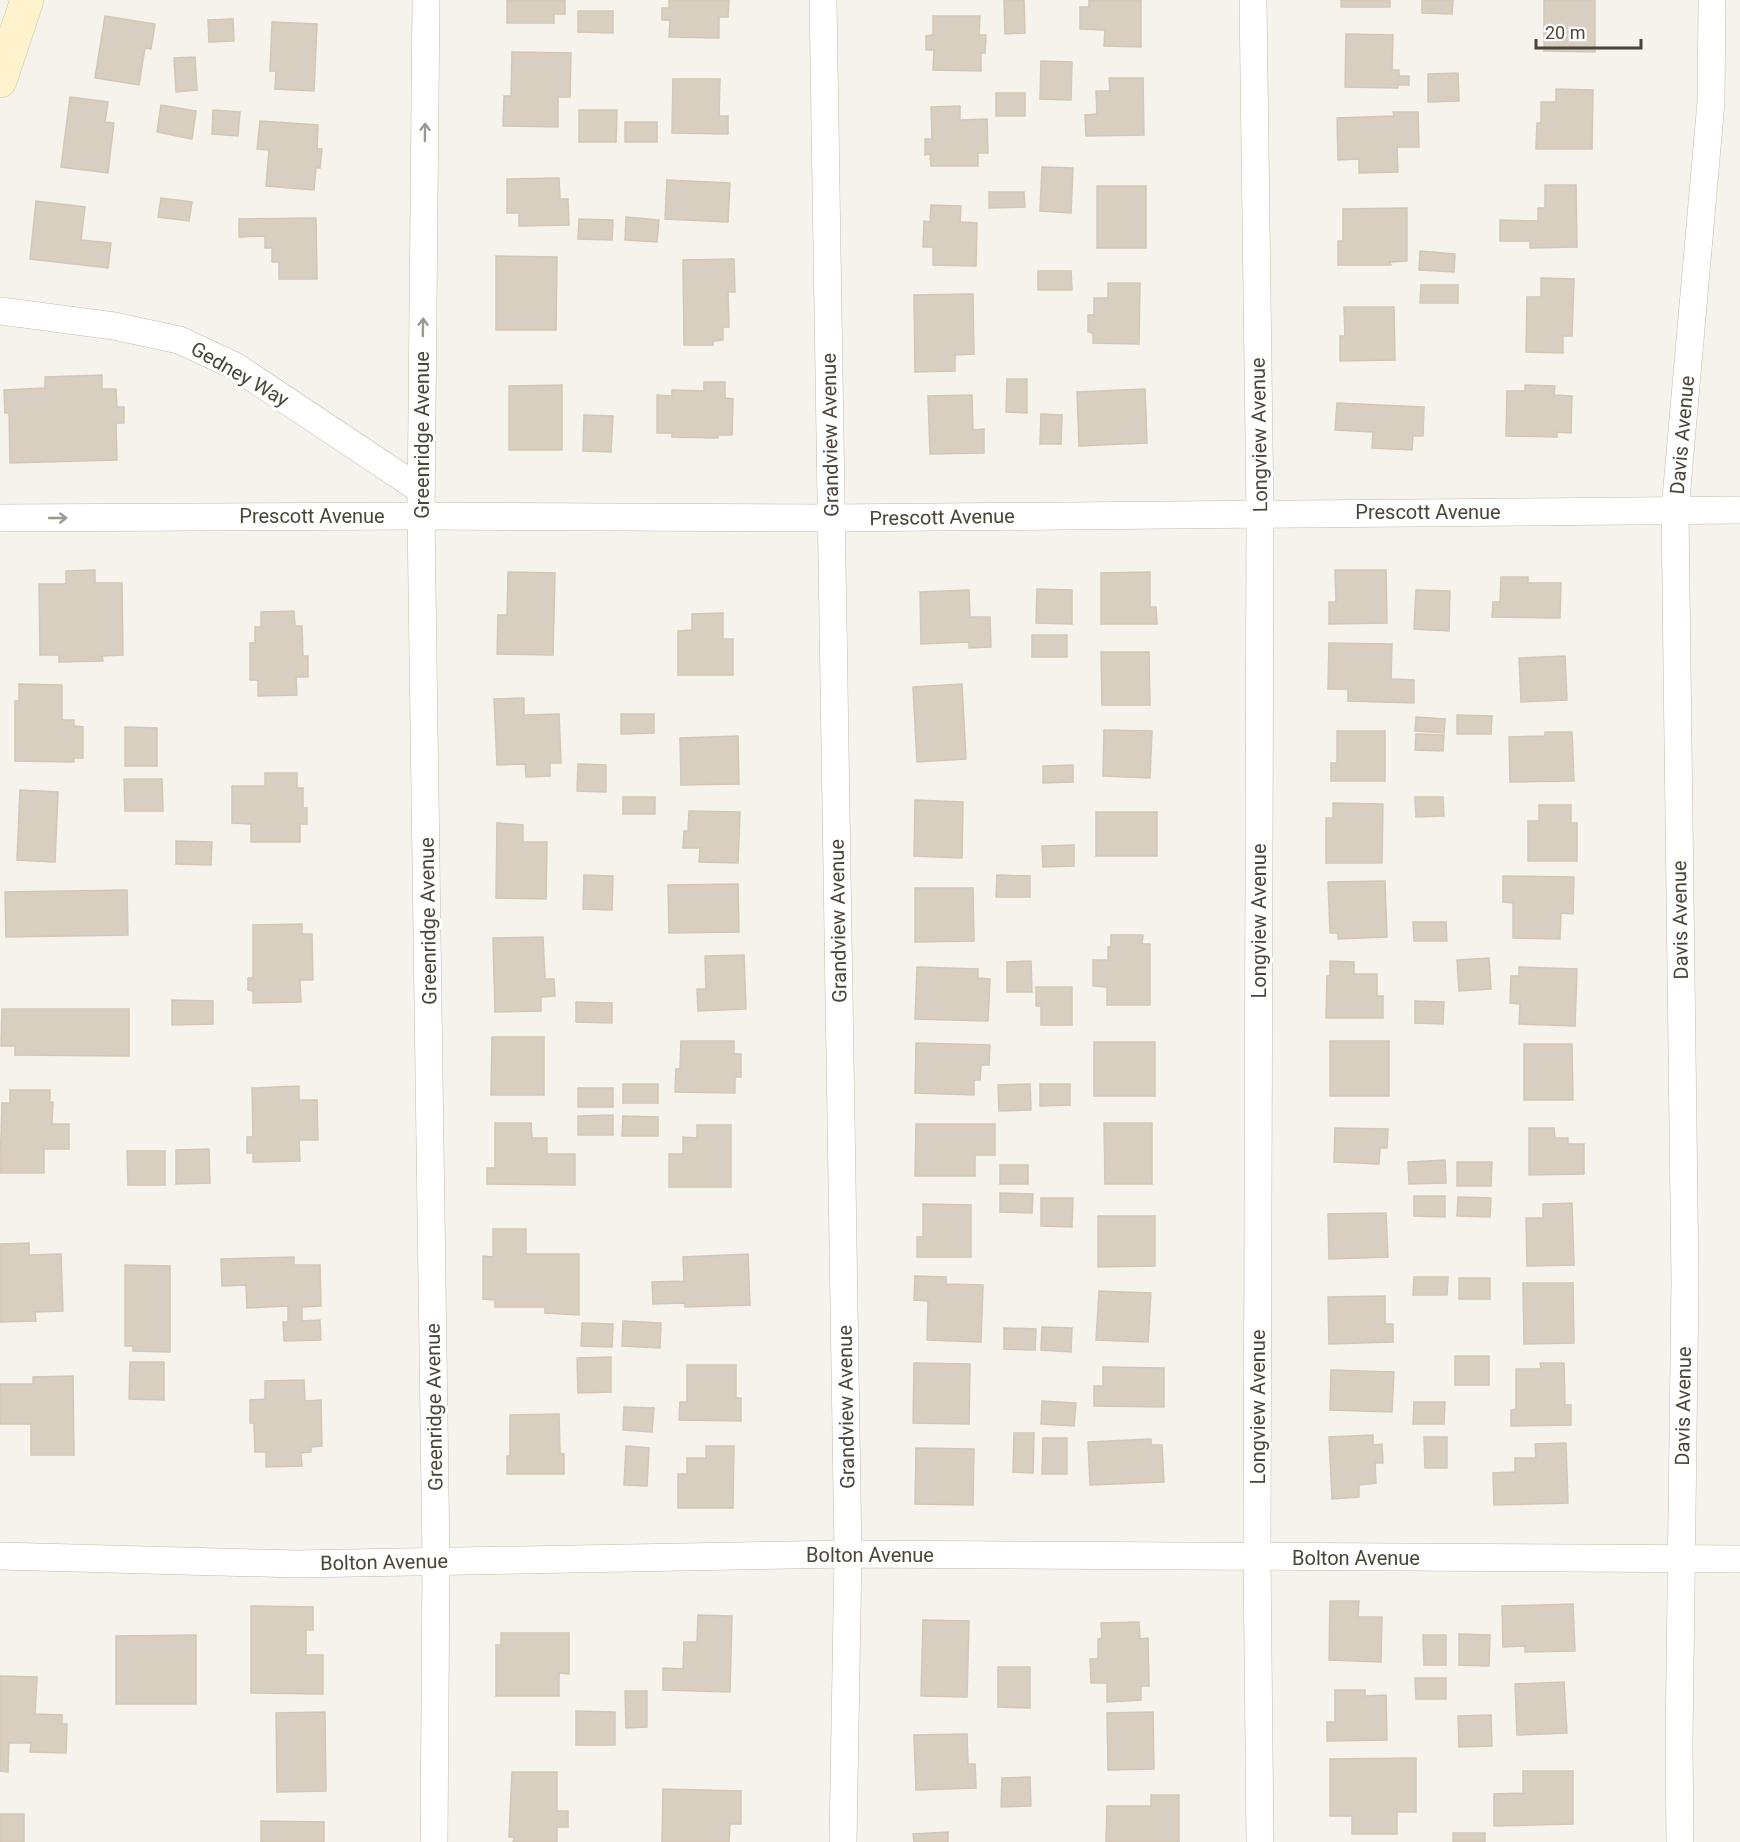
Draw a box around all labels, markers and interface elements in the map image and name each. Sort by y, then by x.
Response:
scale bar [1536,12,1641,50]
text: 20 m [1545,22,1585,43]
one-way arrow [419,122,430,142]
one-way arrow [417,317,428,337]
street label: Gedney Way [187,336,294,412]
street label: Greenridge Avenue [410,351,434,519]
street label: Grandview Avenue [817,353,843,517]
street label: Longview Avenue [1246,357,1272,513]
street label: Davis Avenue [1665,375,1699,495]
street label: Prescott Avenue [1355,500,1501,524]
street label: Prescott Avenue [239,504,385,528]
street label: Prescott Avenue [869,504,1015,530]
one-way arrow [48,512,68,524]
street label: Greenridge Avenue [415,837,441,1005]
street label: Grandview Avenue [825,839,851,1003]
street label: Longview Avenue [1247,844,1271,999]
street label: Davis Avenue [1667,860,1693,980]
street label: Greenridge Avenue [421,1323,447,1491]
street label: Grandview Avenue [833,1325,859,1489]
street label: Longview Avenue [1246,1330,1270,1485]
street label: Davis Avenue [1670,1346,1696,1466]
street label: Bolton Avenue [806,1543,934,1567]
street label: Bolton Avenue [1292,1546,1420,1570]
street label: Bolton Avenue [320,1549,448,1575]

